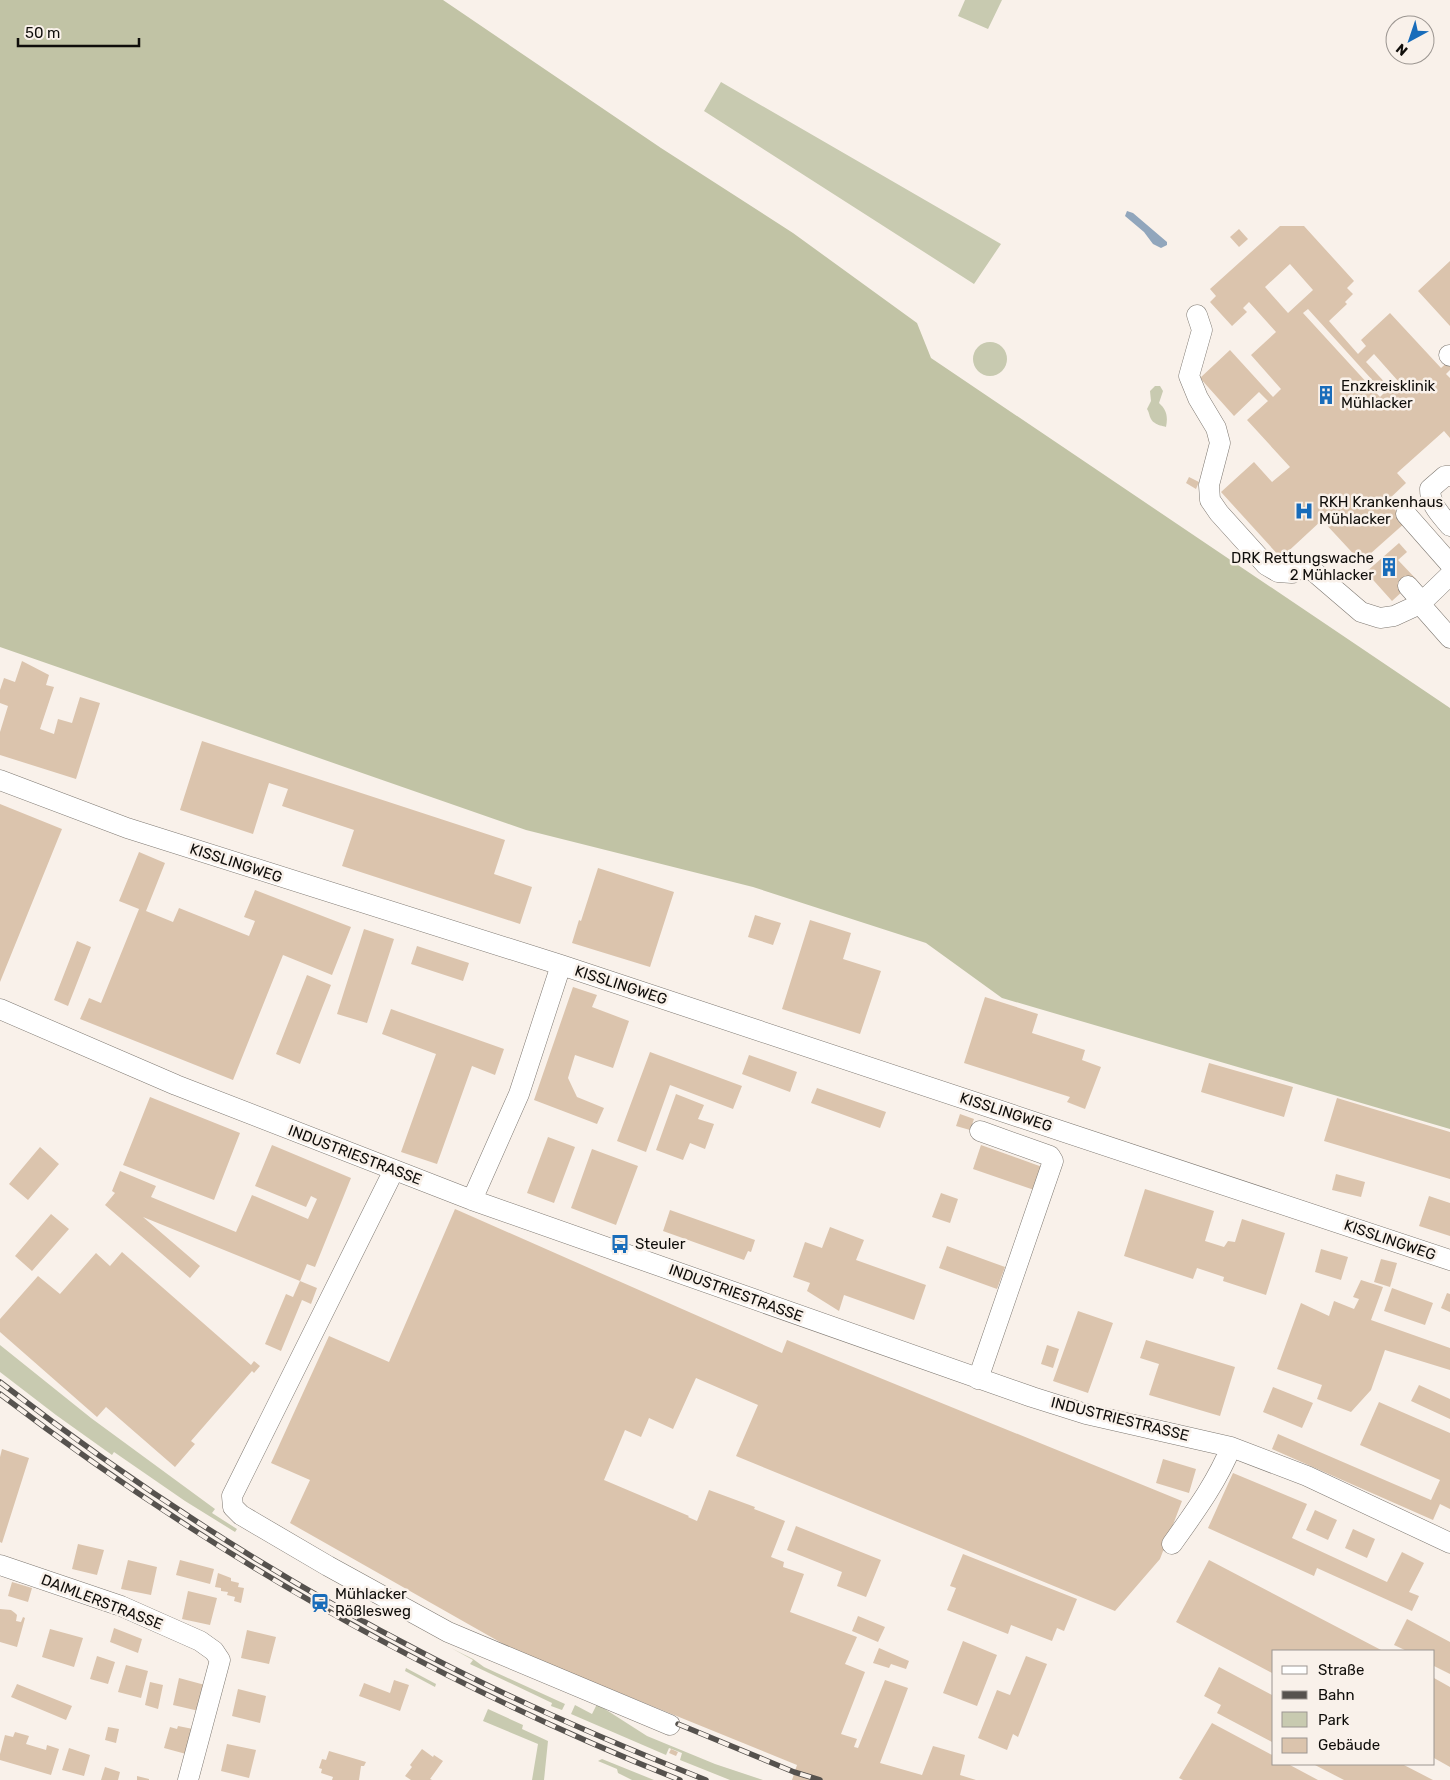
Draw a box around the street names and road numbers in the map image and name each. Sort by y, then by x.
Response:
street label: KISSLINGWEG [188,840,284,886]
street label: KISSLINGWEG [573,962,669,1008]
street label: KISSLINGWEG [958,1089,1054,1135]
street label: INDUSTRIESTRASSE [286,1121,424,1189]
street label: KISSLINGWEG [1342,1216,1438,1264]
street label: INDUSTRIESTRASSE [666,1260,806,1326]
street label: INDUSTRIESTRASSE [1049,1393,1191,1445]
street label: DAIMLERSTRASSE [39,1570,165,1634]

